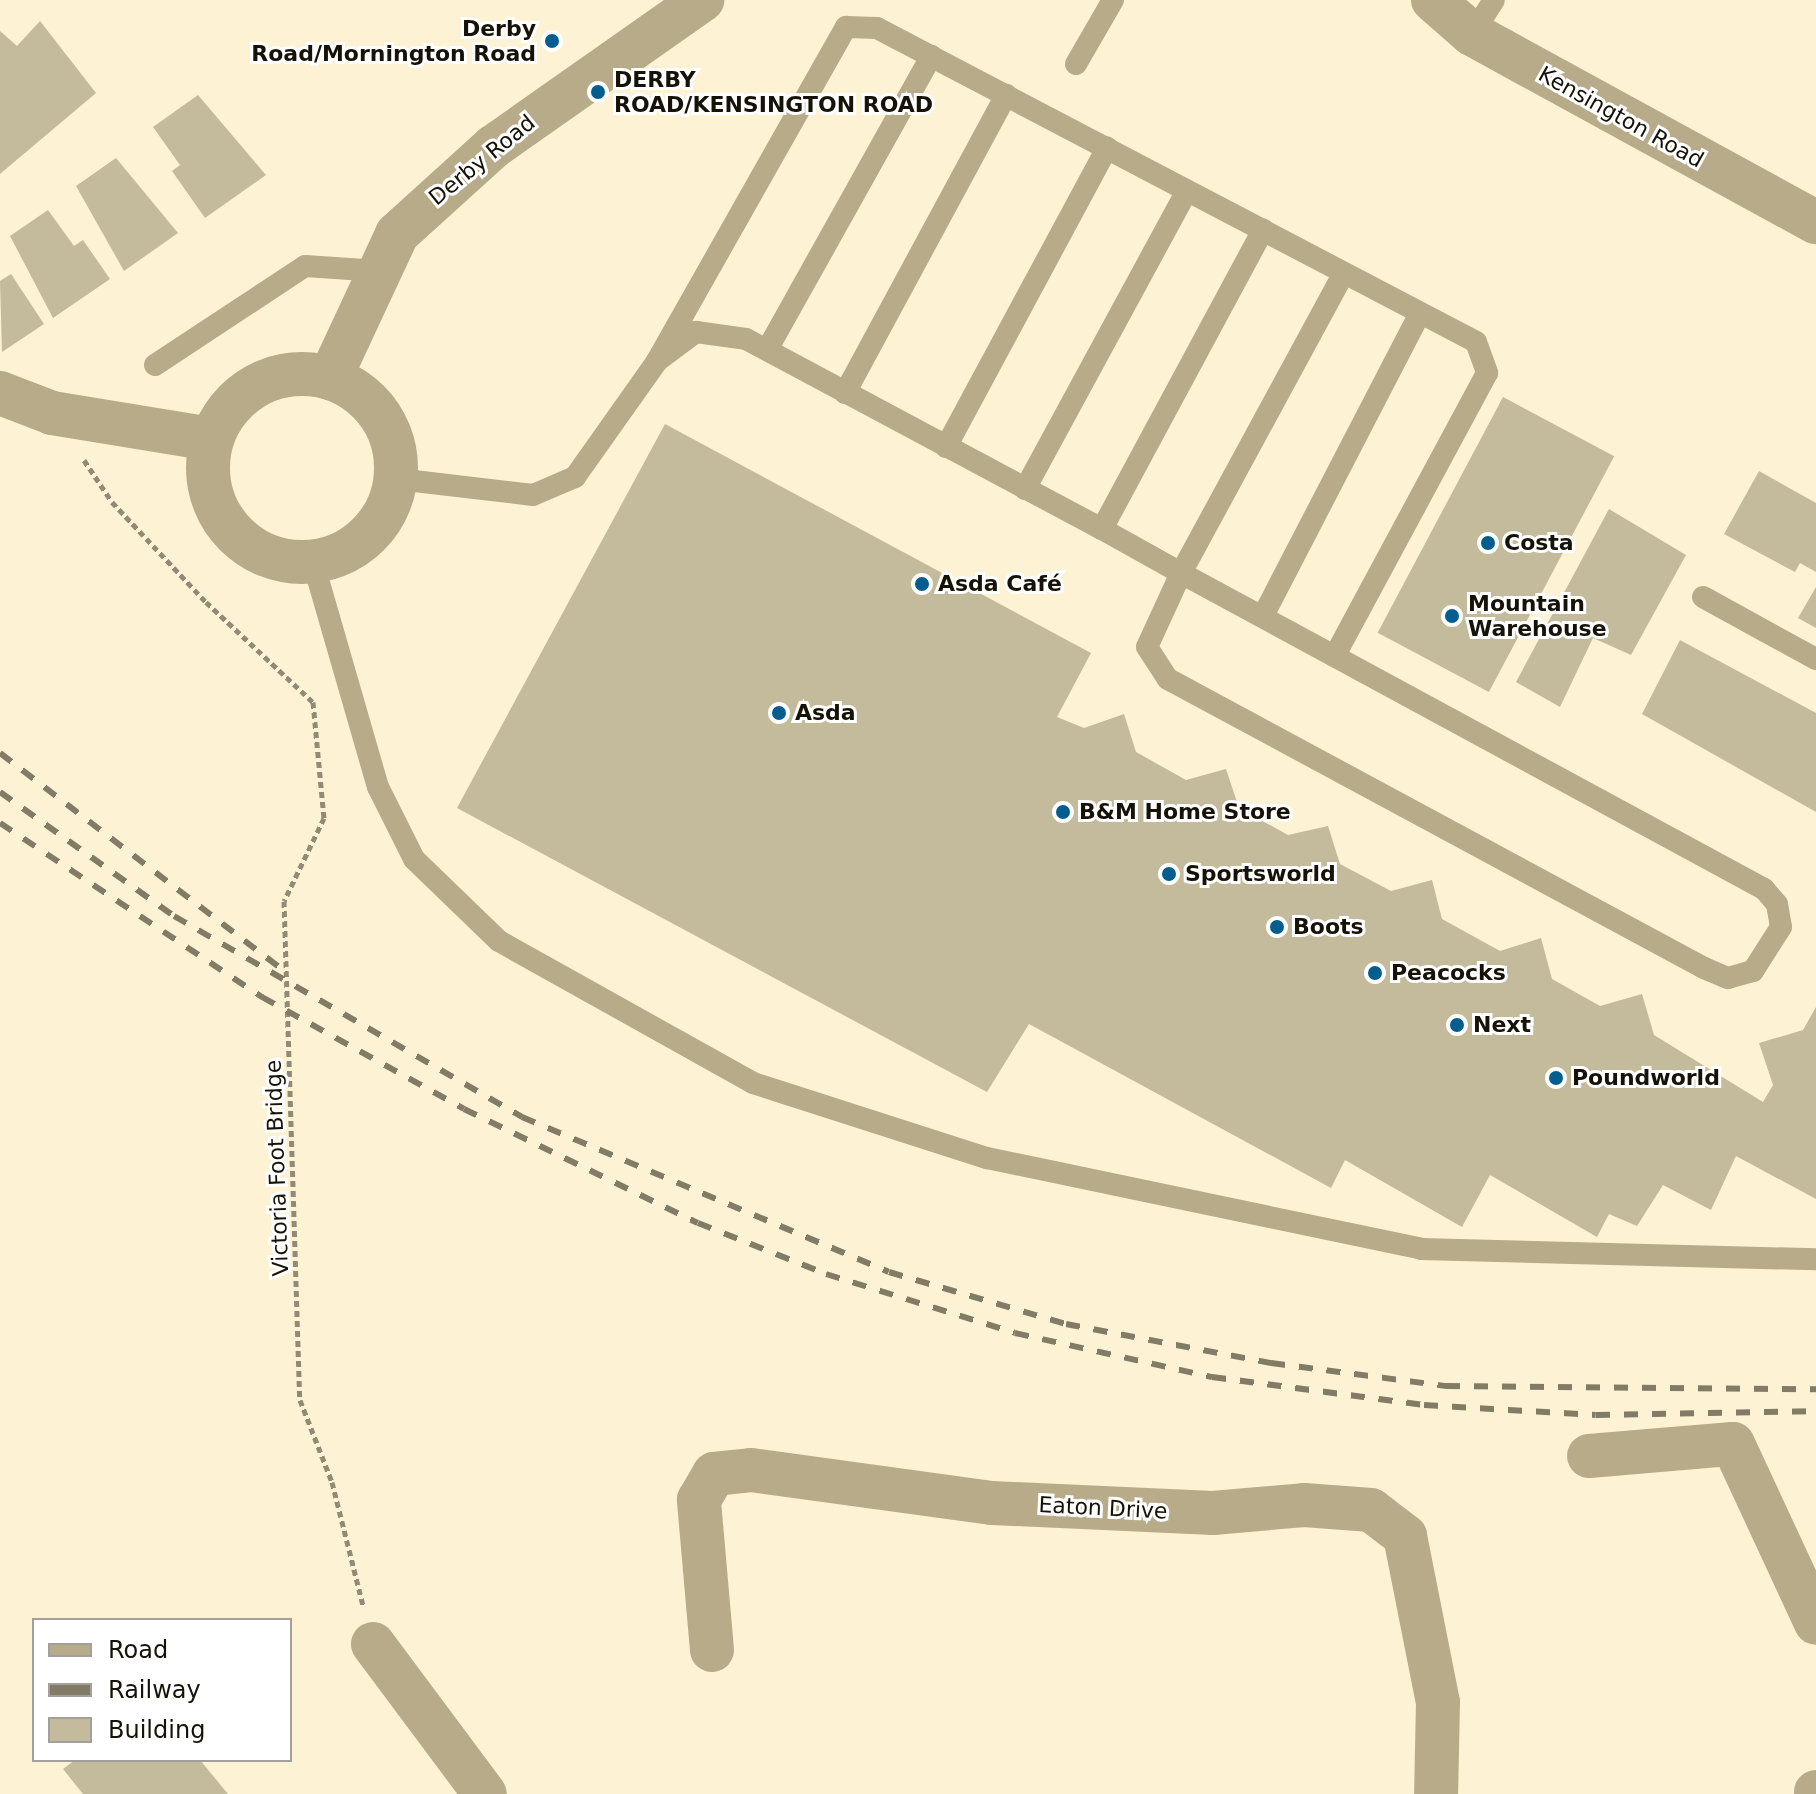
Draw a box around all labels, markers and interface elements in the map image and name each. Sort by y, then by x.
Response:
place label: Derby Road/Mornington Road [251,15,536,66]
marker: Derby Road/Mornington Road [543,32,561,50]
street label: Kensington Road [1534,61,1708,173]
place label: DERBY ROAD/KENSINGTON ROAD [614,66,933,118]
marker: DERBY ROAD/KENSINGTON ROAD [589,83,607,101]
street label: Derby Road [424,109,540,211]
place label: Costa [1504,530,1574,556]
marker: Costa [1479,534,1497,552]
place label: Asda Café [938,571,1062,597]
marker: Asda Café [913,575,931,593]
place label: Mountain Warehouse [1468,590,1607,642]
marker: Mountain Warehouse [1443,607,1461,625]
place label: Asda [795,700,856,726]
marker: Asda [770,704,788,722]
place label: B&M Home Store [1079,799,1291,825]
marker: B&M Home Store [1054,803,1072,821]
place label: Sportsworld [1185,861,1336,887]
marker: Sportsworld [1160,865,1178,883]
place label: Boots [1293,914,1364,940]
marker: Boots [1268,918,1286,936]
place label: Peacocks [1391,960,1506,986]
marker: Peacocks [1366,964,1384,982]
place label: Next [1473,1012,1531,1038]
marker: Next [1448,1016,1466,1034]
street label: Victoria Foot Bridge [260,1059,294,1277]
place label: Poundworld [1572,1065,1720,1091]
marker: Poundworld [1547,1069,1565,1087]
street label: Eaton Drive [1038,1491,1168,1525]
legend [32,1618,292,1762]
text: Road [108,1636,168,1664]
text: Railway [108,1676,201,1704]
text: Building [108,1716,205,1744]

